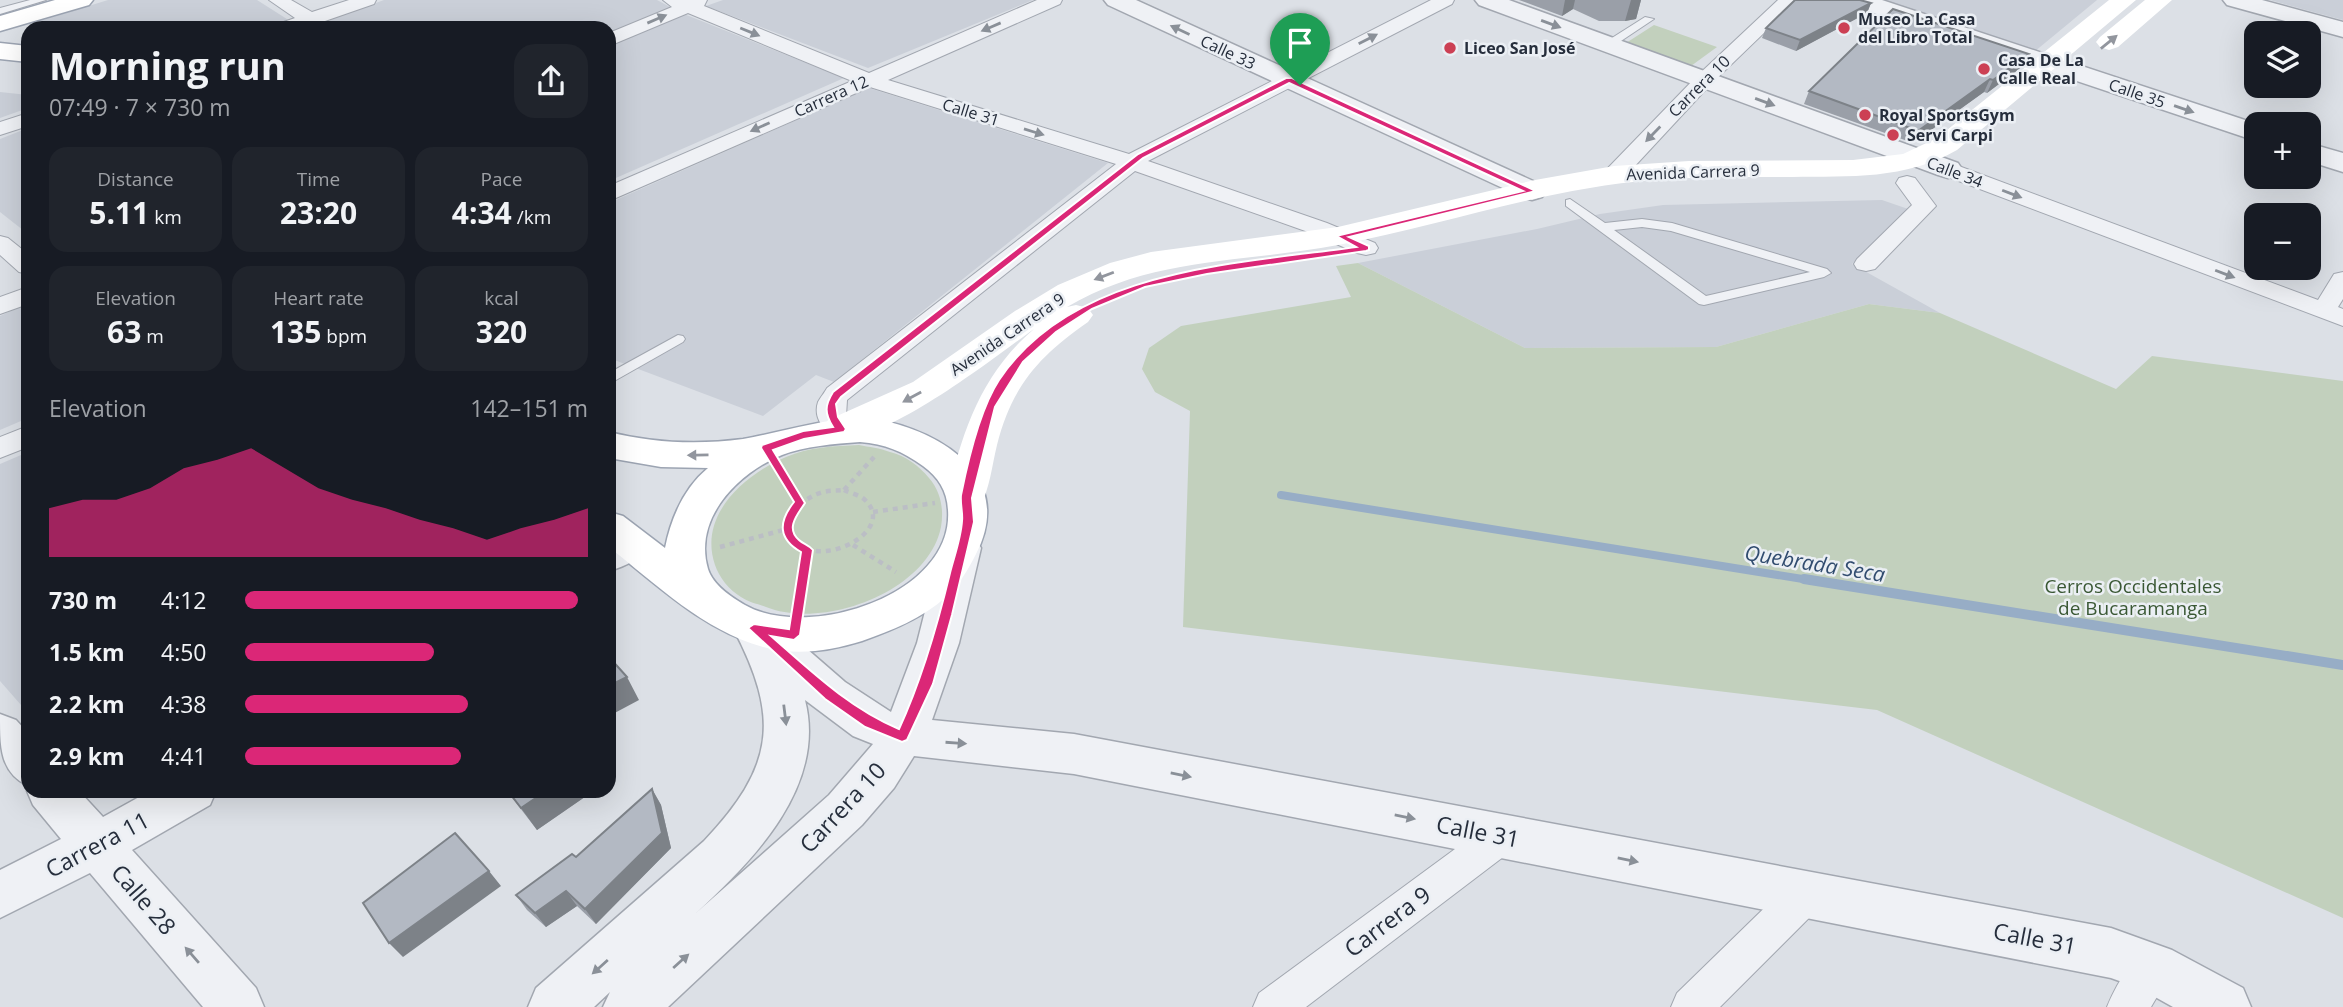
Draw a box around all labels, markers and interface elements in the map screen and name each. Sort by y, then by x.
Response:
place label: Museo La Casa del Libro Total [1858,8,1975,48]
pin [1270,13,1330,85]
one-way arrow [647,14,668,25]
one-way arrow [1540,18,1561,29]
marker: Museo La Casa del Libro Total [1836,20,1852,36]
map controls [2244,21,2321,280]
button: layers [2244,21,2321,98]
one-way arrow [980,22,1001,33]
one-way arrow [1170,24,1190,36]
icon: arrive [1281,24,1319,62]
one-way arrow [739,27,760,38]
street label: Calle 33 [1197,30,1259,74]
one-way arrow [1358,34,1378,45]
one-way arrow [2100,34,2118,50]
place label: Liceo San José [1464,37,1575,59]
text: Morning run [49,39,286,91]
marker: Liceo San José [1442,40,1458,56]
button: share [514,44,588,118]
place label: Casa De La Calle Real [1998,49,2084,89]
street label: Carrera 10 [1663,50,1735,122]
marker: Casa De La Calle Real [1976,61,1992,77]
street label: Carrera 12 [790,70,872,122]
street label: Calle 35 [2106,73,2168,113]
text: 07:49 · 7 × 730 m [49,91,231,123]
street label: Calle 31 [940,93,1002,131]
one-way arrow [1754,96,1775,107]
place label: Royal SportsGym [1879,104,2015,126]
one-way arrow [2174,104,2195,115]
marker: Royal SportsGym [1857,107,1873,123]
button: + [2244,112,2321,189]
one-way arrow [749,122,770,133]
place label: Servi Carpi [1907,124,1993,146]
one-way arrow [1644,125,1661,142]
one-way arrow [1023,127,1044,137]
marker: Servi Carpi [1885,127,1901,143]
street label: Calle 34 [1924,151,1986,193]
street label: Avenida Carrera 9 [1626,159,1760,185]
text: Distance [97,166,174,192]
text: Time [297,166,340,192]
text: Pace [481,166,522,192]
one-way arrow [2002,188,2023,199]
text: 5.11 [89,192,149,233]
text: 23:20 [280,192,357,233]
text: 4:34 [452,192,512,233]
button: − [2244,203,2321,280]
text: km [149,204,182,230]
text: /km [512,204,551,230]
one-way arrow [2215,269,2236,280]
one-way arrow [1094,271,1115,282]
text: Elevation [95,285,176,311]
text: Heart rate [273,285,364,311]
text: kcal [484,285,519,311]
street label: Avenida Carrera 9 [945,288,1069,380]
text: 63 [107,311,141,352]
text: 135 [270,311,321,352]
text: 320 [476,311,527,352]
text: m [141,323,164,349]
text: bpm [321,323,367,349]
one-way arrow [903,391,922,403]
text: Elevation [49,392,147,424]
text: 142–151 m [470,392,588,424]
one-way arrow [687,449,709,461]
water label: Quebrada Seca [1743,538,1887,588]
park label: Cerros Occidentales de Bucaramanga [2044,573,2222,621]
text: 730 m [49,584,117,616]
text: 4:12 [161,584,207,616]
text: 1.5 km [49,636,125,668]
text: 4:50 [161,636,207,668]
text: 2.2 km [49,688,125,720]
text: 4:38 [161,688,207,720]
one-way arrow [779,704,790,726]
one-way arrow [946,738,968,749]
text: 2.9 km [49,740,125,772]
text: 4:41 [161,740,207,772]
street label: Carrera 10 [792,755,892,859]
one-way arrow [1170,769,1192,780]
street label: Carrera 11 [39,803,155,885]
street label: Calle 31 [1434,807,1522,855]
one-way arrow [1394,812,1416,823]
one-way arrow [1617,855,1639,866]
street label: Calle 28 [104,857,184,941]
street label: Carrera 9 [1337,878,1437,964]
street label: Calle 31 [1991,914,2079,962]
one-way arrow [185,947,200,964]
one-way arrow [672,954,689,969]
one-way arrow [591,959,608,974]

